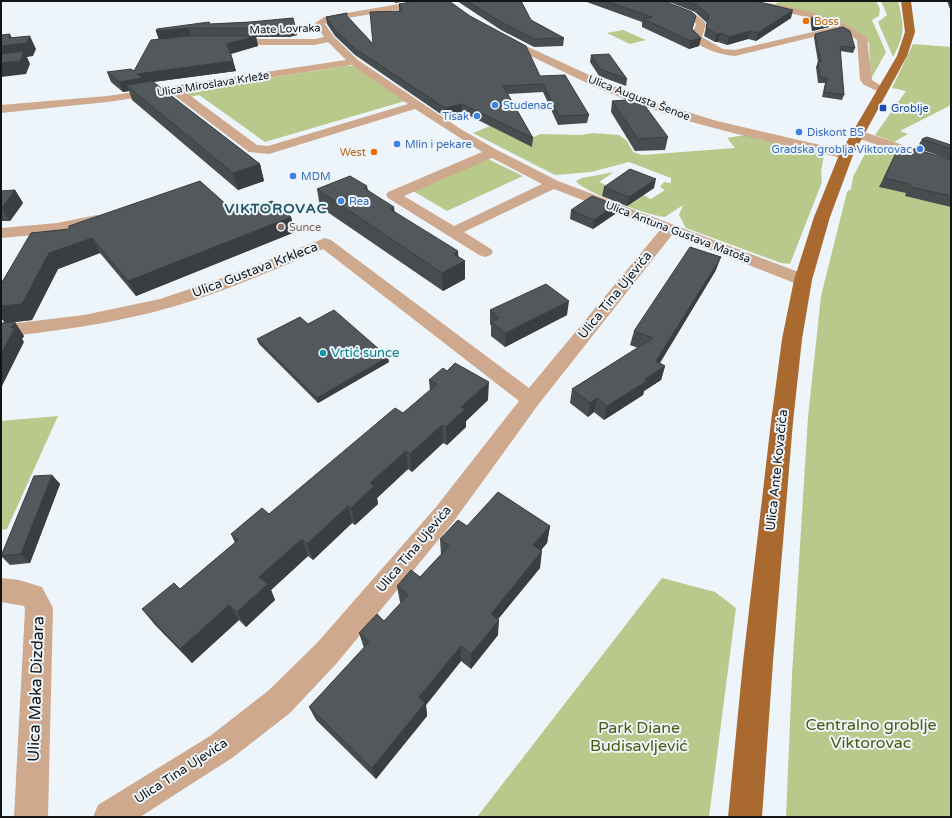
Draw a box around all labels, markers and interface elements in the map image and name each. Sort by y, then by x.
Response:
place label: Boss [814,15,839,28]
marker: Boss [801,16,811,26]
street label: Mate Lovraka [249,21,321,37]
street label: Ulica Miroslava Krleže [156,69,270,99]
street label: Ulica Augusta Šenoe [586,72,692,123]
place label: Studenac [503,99,552,112]
marker: Studenac [490,100,500,110]
place label: Groblje [891,102,929,115]
marker: Groblje [878,103,888,113]
place label: Tisak [442,110,469,123]
marker: Tisak [472,111,482,121]
place label: Diskont BS [807,126,864,139]
marker: Diskont BS [794,127,804,137]
place label: Mlin i pekare [405,138,472,151]
marker: Mlin i pekare [392,139,402,149]
place label: Gradska groblja Viktorovac [771,143,912,156]
marker: Gradska groblja Viktorovac [915,144,925,154]
place label: West [340,146,366,159]
marker: West [369,147,379,157]
place label: MDM [301,170,331,183]
marker: MDM [288,171,298,181]
place label: Rea [349,195,369,208]
marker: Rea [336,196,346,206]
street label: Ulica Antuna Gustava Matoša [604,198,752,266]
district label: VIKTOROVAC [225,200,327,217]
place label: Sunce [289,221,321,234]
marker: Sunce [276,222,286,232]
street label: Ulica Gustava Krkleca [190,239,320,301]
street label: Ulica Tina Ujevića [575,248,655,342]
place label: Vrtić sunce [331,345,399,361]
marker: Vrtić sunce [318,348,328,358]
street label: Ulica Ante Kovačića [763,409,791,531]
street label: Ulica Tina Ujevića [373,502,455,596]
street label: Ulica Maka Dizdara [23,616,49,762]
park label: Centralno groblje Viktorovac [805,715,937,753]
park label: Park Diane Budisavljević [590,718,688,756]
street label: Ulica Tina Ujevića [131,735,231,807]

